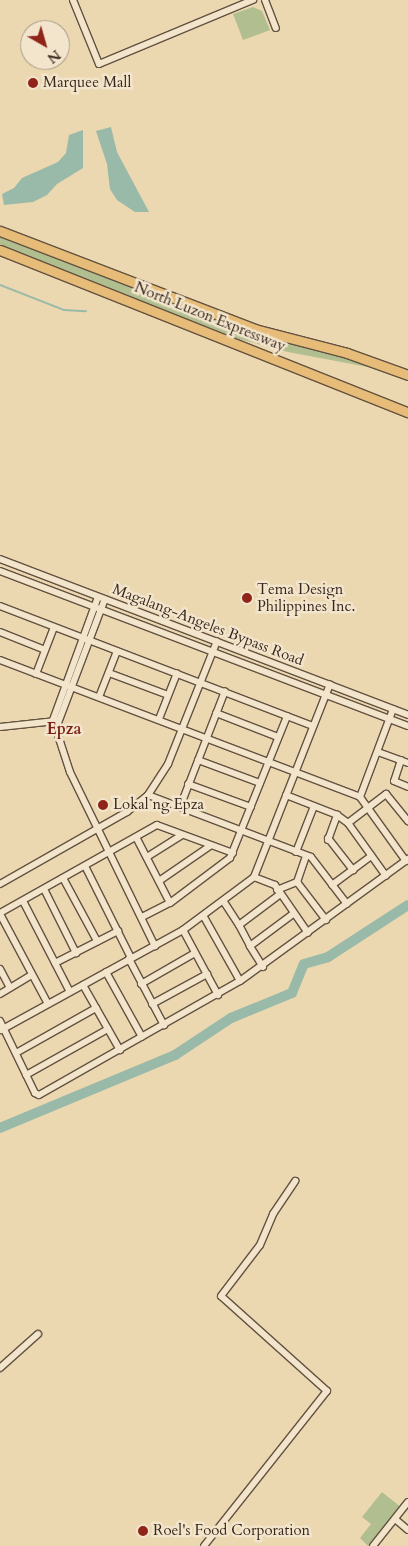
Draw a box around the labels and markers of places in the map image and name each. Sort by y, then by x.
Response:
place label: Marquee Mall [43,74,131,92]
marker: Marquee Mall [27,77,39,89]
place label: Tema Design Philippines Inc. [257,580,355,615]
marker: Tema Design Philippines Inc. [241,592,253,604]
place label: Lokal ng Epza [113,796,204,814]
marker: Lokal ng Epza [97,799,109,811]
place label: Roel's Food Corporation [153,1522,310,1540]
marker: Roel's Food Corporation [137,1525,149,1537]

